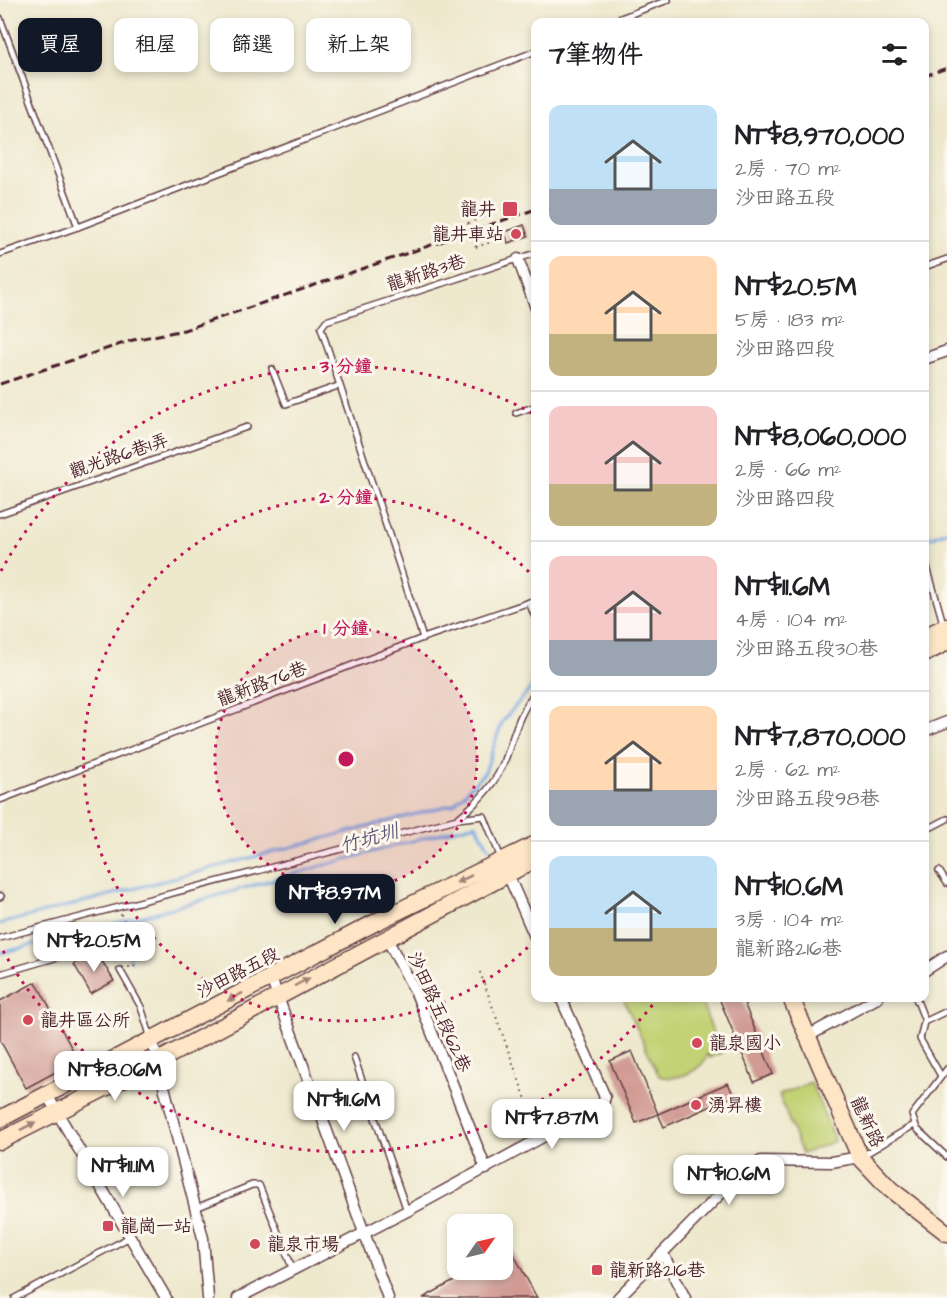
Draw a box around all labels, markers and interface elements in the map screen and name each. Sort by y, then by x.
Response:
chip: 買屋 [18,18,102,72]
chip: 租屋 [114,18,198,72]
chip: 篩選 [210,18,294,72]
chip: 新上架 [306,18,411,72]
text: 7筆物件 [549,37,643,73]
icon: filters [878,38,911,71]
text: NT$8,970,000 [735,118,904,154]
icon: home [597,129,669,201]
text: 2房 · 70 m² [735,155,841,183]
text: 沙田路五段 [735,184,835,212]
place label: 龍井 [460,197,496,222]
marker: 龍井 [501,200,519,218]
place label: 龍井車站 [432,222,504,247]
marker: 龍井車站 [509,227,523,241]
street label: 龍新路3巷 [384,249,468,297]
text: NT$20.5M [735,269,857,305]
icon: home [597,280,669,352]
text: 5房 · 183 m² [735,306,845,334]
text: 沙田路四段 [735,335,835,363]
text: 3 分鐘 [319,354,372,379]
text: NT$8,060,000 [735,419,906,455]
street label: 觀光路6巷1弄 [66,427,172,485]
icon: home [597,430,669,502]
text: 2房 · 66 m² [735,456,841,484]
text: 2 分鐘 [318,485,373,510]
text: 沙田路四段 [735,485,835,513]
text: NT$11.6M [735,569,830,605]
icon: home [597,580,669,652]
text: 4房 · 104 m² [735,606,847,634]
text: 1 分鐘 [323,616,369,641]
text: 沙田路五段30巷 [735,635,878,663]
street label: 龍新路76巷 [213,655,311,713]
text: NT$7,870,000 [735,719,906,755]
icon: home [597,730,669,802]
centre of rings [336,749,356,769]
text: 2房 · 62 m² [735,756,840,784]
text: 沙田路五段98巷 [735,785,879,813]
water label: 竹坑圳 [336,817,404,861]
text: NT$10.6M [735,869,843,905]
pin: NT$8.97M [273,874,397,925]
one-way arrow [456,874,473,883]
text: NT$8.97M [289,879,381,907]
icon: home [597,880,669,952]
text: 3房 · 104 m² [735,906,844,934]
pin: NT$20.5M [32,922,156,973]
text: NT$20.5M [47,927,141,955]
text: 龍新路216巷 [735,935,842,963]
street label: 沙田路五段 [192,941,284,1005]
street label: 沙田路五段62巷 [401,948,477,1076]
one-way arrow [293,977,310,987]
one-way arrow [226,992,243,1002]
place label: 龍井區公所 [40,1008,130,1033]
marker: 龍井區公所 [21,1013,35,1027]
place label: 龍泉國小 [709,1031,781,1056]
marker: 龍泉國小 [690,1036,704,1050]
pin: NT$8.06M [53,1051,177,1102]
text: NT$8.06M [68,1056,162,1084]
pin: NT$11.6M [282,1081,406,1132]
text: NT$11.6M [307,1086,381,1114]
street label: 龍新路 [844,1092,890,1152]
place label: 湧昇樓 [708,1093,762,1118]
marker: 湧昇樓 [689,1098,703,1112]
pin: NT$7.87M [490,1099,614,1150]
text: NT$7.87M [505,1104,599,1132]
one-way arrow [20,1121,37,1131]
pin: NT$11.1M [61,1147,185,1198]
text: NT$11.1M [91,1152,155,1180]
pin: NT$10.6M [667,1155,791,1206]
text: NT$10.6M [687,1160,771,1188]
place label: 龍崗一站 [120,1214,192,1239]
north arrow [447,1214,513,1280]
map controls [447,1214,513,1280]
marker: 龍崗一站 [101,1219,115,1233]
place label: 龍泉市場 [267,1232,339,1257]
marker: 龍泉市場 [248,1237,262,1251]
place label: 龍新路216巷 [609,1258,705,1283]
marker: 龍新路216巷 [590,1263,604,1277]

